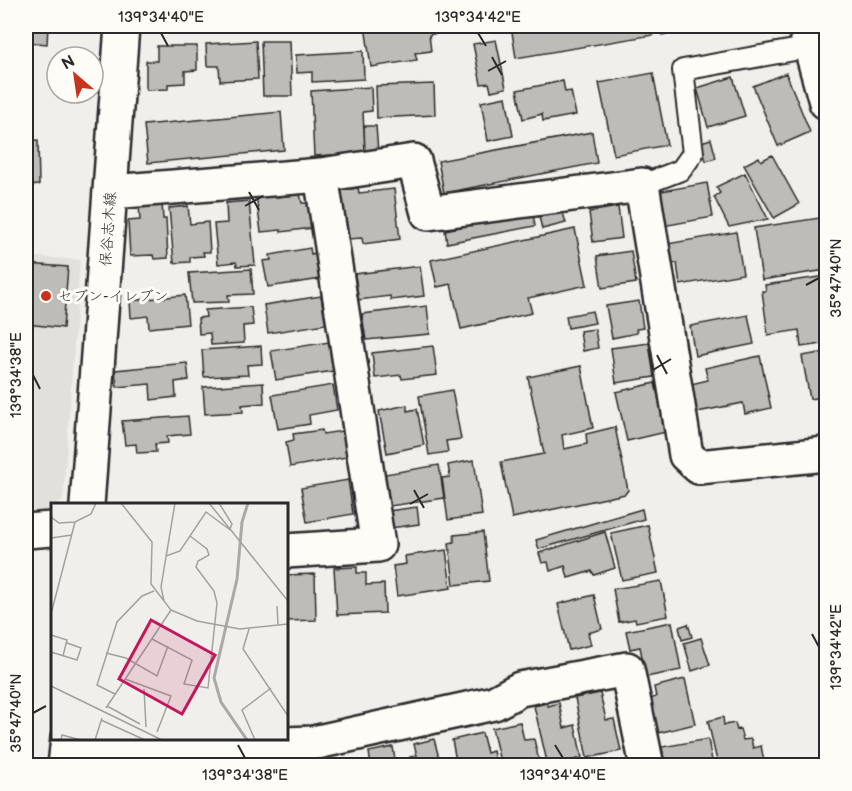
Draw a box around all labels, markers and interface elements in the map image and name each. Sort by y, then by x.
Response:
text: 139°34'40"E [118,8,204,27]
text: 139°34'42"E [435,8,521,27]
north arrow [45,45,105,105]
text: N [59,52,78,74]
street label: 保谷志木線 [96,191,121,267]
text: 35°47'40"N [827,238,846,318]
place label: セブン-イレブン [58,287,169,306]
marker: セブン-イレブン [39,289,53,303]
text: 139°34'38"E [7,332,26,418]
inset map [51,503,288,740]
text: 139°34'42"E [827,604,846,690]
text: 35°47'40"N [7,673,26,753]
text: 139°34'38"E [202,766,288,785]
text: 139°34'40"E [520,766,606,785]

